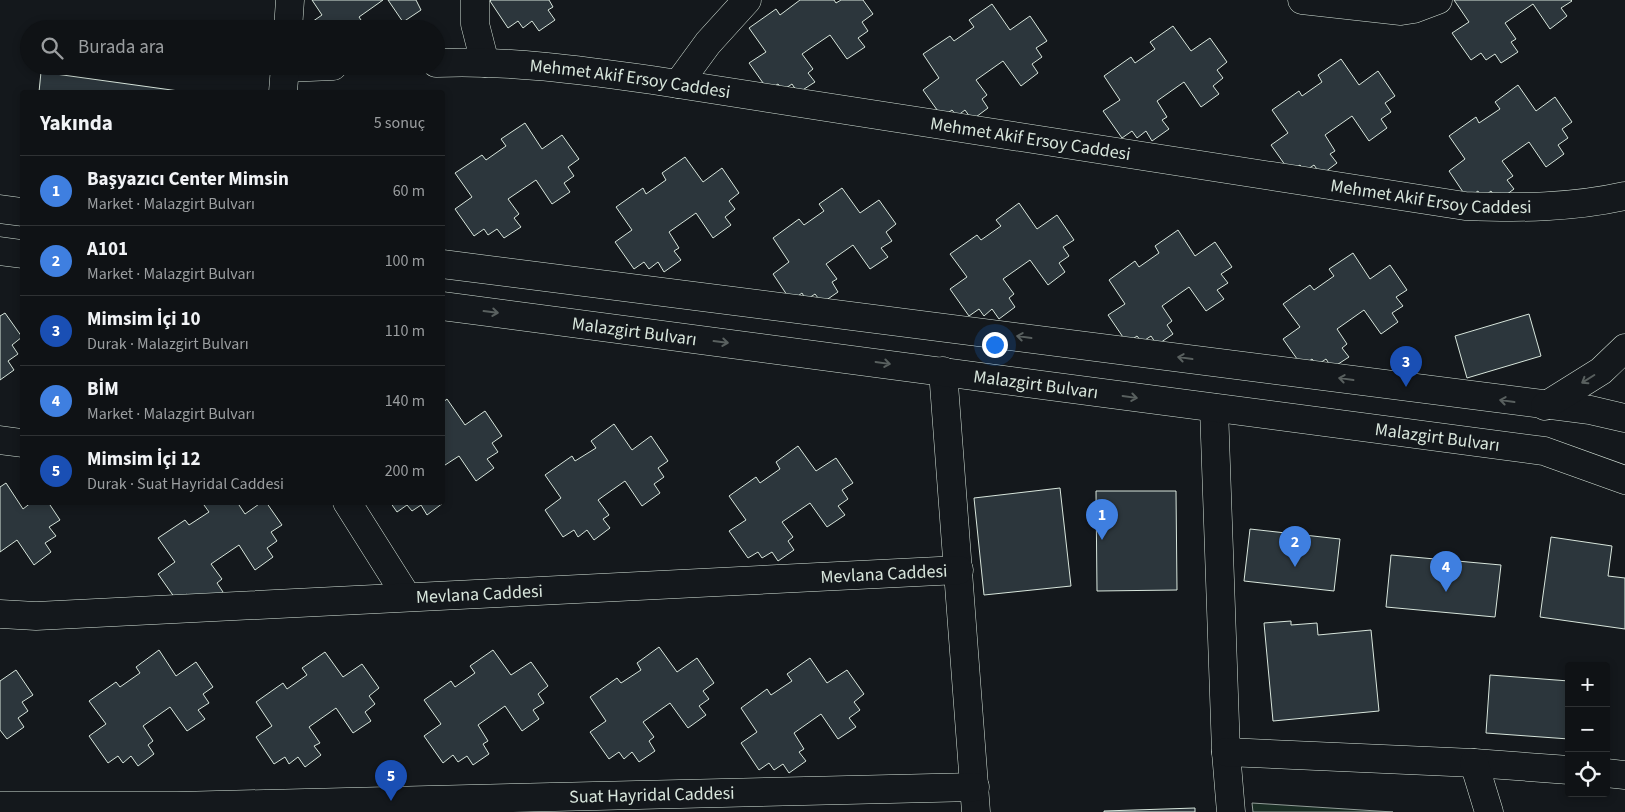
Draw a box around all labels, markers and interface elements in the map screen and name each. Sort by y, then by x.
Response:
search box [20,20,445,75]
icon: search [38,34,66,62]
text: Burada ara [78,34,164,61]
street label: Mehmet Akif Ersoy Caddesi [529,53,732,104]
text: Yakında [40,108,113,138]
street label: Mehmet Akif Ersoy Caddesi [929,111,1132,167]
text: 5 sonuç [374,112,425,134]
text: Başyazıcı Center Mimsin [87,166,289,193]
street label: Mehmet Akif Ersoy Caddesi [1329,173,1532,220]
text: 1 [52,180,60,202]
text: 60 m [393,180,425,202]
text: Market · Malazgirt Bulvarı [87,193,255,215]
text: A101 [87,236,128,263]
text: 2 [52,250,60,272]
text: 100 m [385,250,425,272]
text: Market · Malazgirt Bulvarı [87,263,255,285]
text: Mimsim İçi 10 [87,306,200,333]
one-way arrow [483,307,499,317]
street label: Malazgirt Bulvarı [570,311,698,352]
text: 3 [52,320,60,342]
text: 110 m [385,320,425,342]
your location [982,332,1008,358]
one-way arrow [1016,332,1032,342]
text: Durak · Malazgirt Bulvarı [87,333,249,355]
one-way arrow [713,337,729,347]
pin: 3 [1390,346,1422,387]
one-way arrow [1177,353,1193,363]
one-way arrow [874,358,890,368]
street label: Malazgirt Bulvarı [972,364,1100,405]
one-way arrow [1338,374,1354,384]
one-way arrow [1581,374,1595,385]
text: BİM [87,376,119,403]
text: 4 [52,390,60,412]
text: 140 m [385,390,425,412]
one-way arrow [1122,392,1138,402]
one-way arrow [1499,395,1515,405]
text: Market · Malazgirt Bulvarı [87,403,255,425]
street label: Malazgirt Bulvarı [1373,416,1501,458]
text: Mimsim İçi 12 [87,446,200,473]
text: 5 [52,460,60,482]
text: 200 m [385,460,425,482]
text: Durak · Suat Hayridal Caddesi [87,473,284,495]
pin: 1 [1086,499,1118,540]
pin: 2 [1279,526,1311,567]
pin: 4 [1430,551,1462,592]
street label: Mevlana Caddesi [820,558,948,589]
street label: Mevlana Caddesi [415,578,543,610]
map controls [1565,662,1610,797]
button: + [1565,662,1610,707]
button: − [1565,707,1610,752]
button: locate [1565,752,1610,797]
pin: 5 [375,760,407,801]
street label: Suat Hayridal Caddesi [569,780,735,809]

